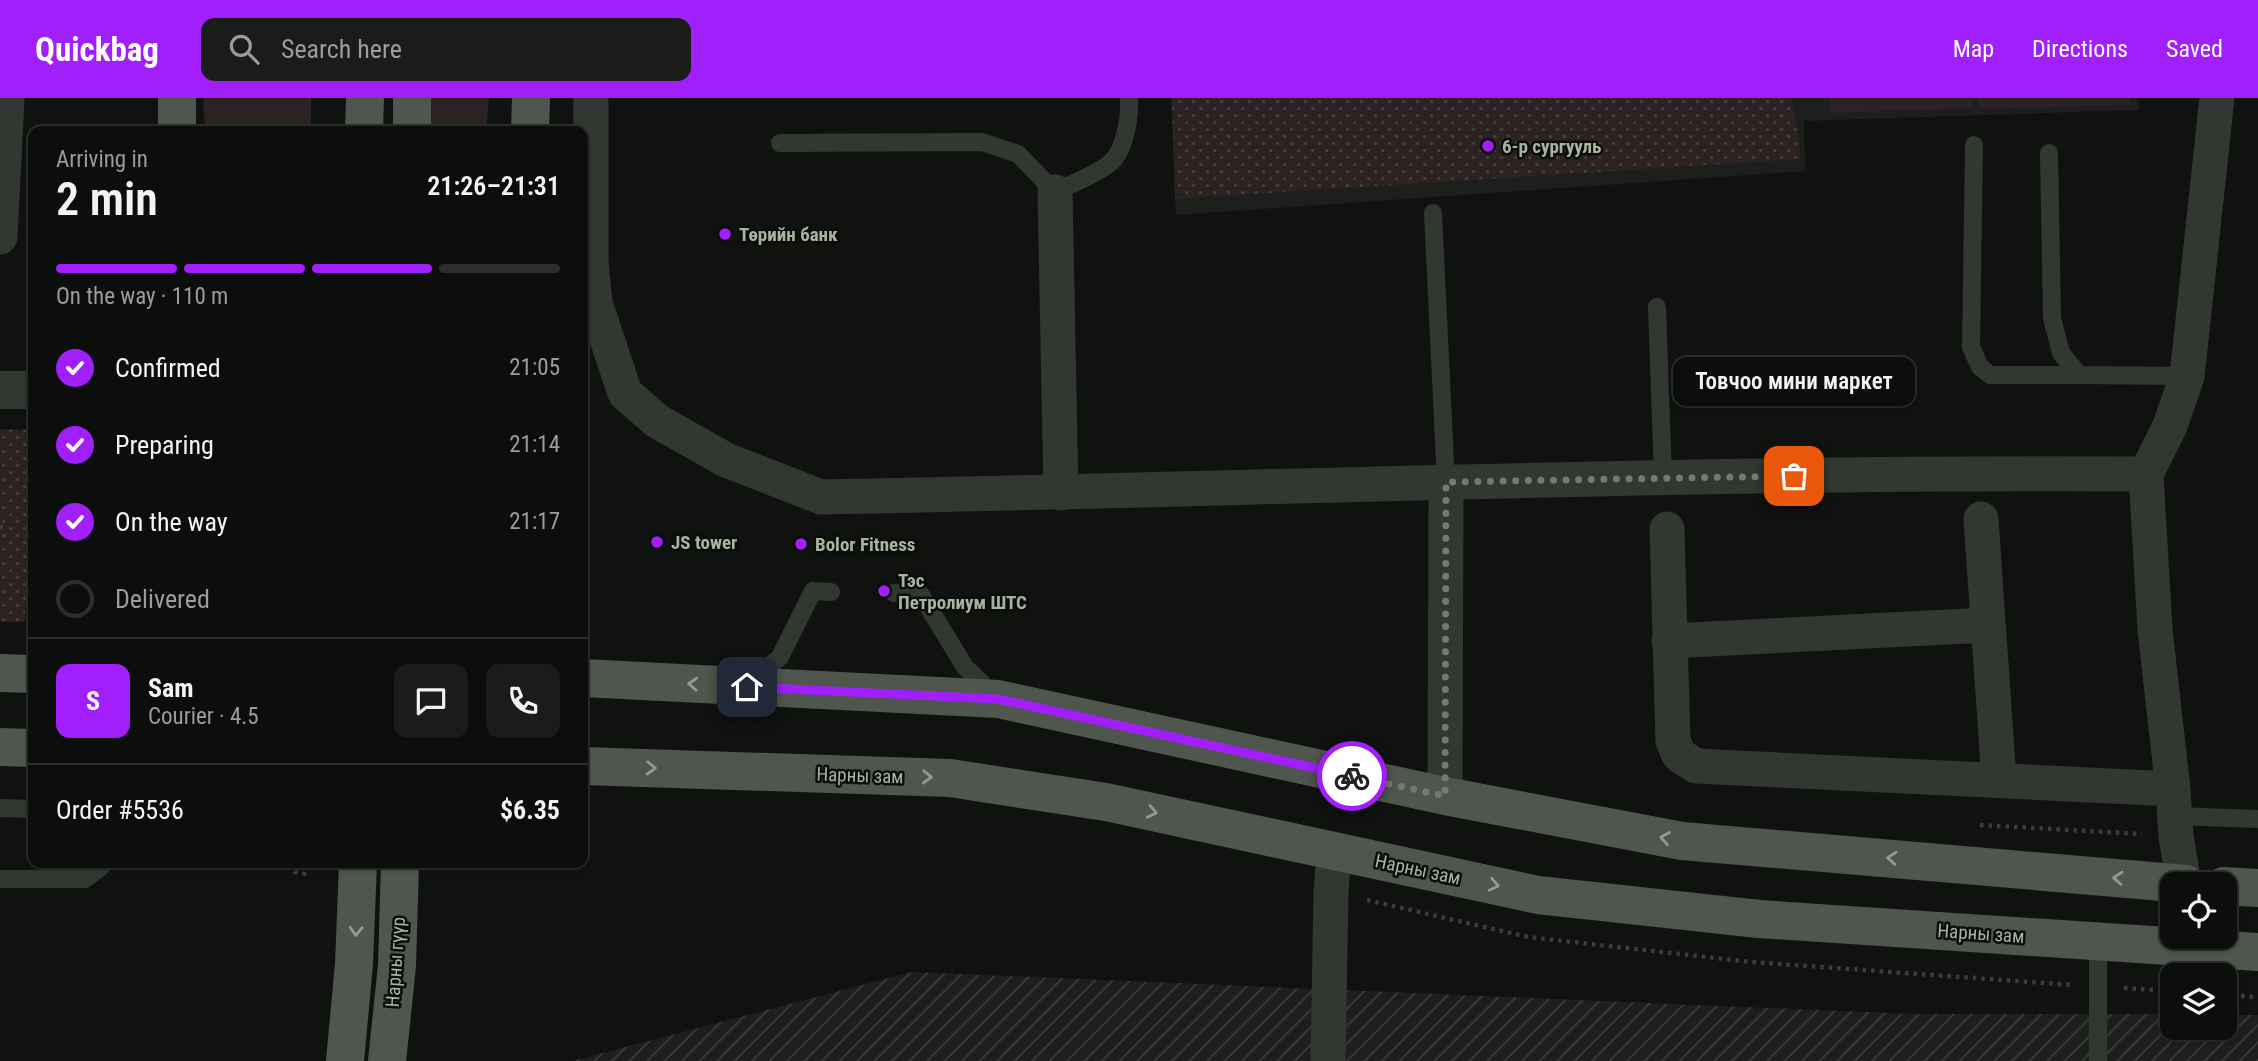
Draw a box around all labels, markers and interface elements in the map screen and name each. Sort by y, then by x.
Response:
search box [201,18,691,81]
text: Quickbag [35,30,159,69]
icon: search [225,30,263,68]
text: Search here [281,34,402,64]
text: Map [1953,35,1994,63]
text: Directions [2032,35,2128,63]
text: Saved [2166,35,2223,63]
place label: 6-р сургууль [1502,135,1601,158]
marker: 6-р сургууль [1480,138,1496,154]
text: Arriving in [56,146,148,173]
text: 21:26–21:31 [427,171,560,201]
text: 2 min [56,172,158,226]
place label: Төрийн банк [739,223,838,246]
marker: Төрийн банк [717,226,733,242]
text: On the way · 110 m [56,283,228,310]
icon: check [56,349,94,387]
text: Confirmed [115,353,221,383]
text: 21:05 [509,354,560,381]
callout: Товчоо мини маркет [1673,357,1915,406]
text: Товчоо мини маркет [1695,368,1893,395]
icon: check [56,426,94,464]
text: Preparing [115,430,214,460]
text: 21:14 [509,431,560,458]
pin [1764,446,1824,506]
icon: bag [1775,457,1813,495]
icon: check [56,503,94,541]
text: On the way [115,507,228,537]
text: 21:17 [509,508,560,535]
place label: JS tower [671,531,737,554]
place label: Bolor Fitness [815,533,915,556]
marker: JS tower [649,534,665,550]
marker: Bolor Fitness [793,536,809,552]
place label: Тэс Петролиум ШТС [898,569,1027,614]
marker: Тэс Петролиум ШТС [876,583,892,599]
text: Delivered [115,584,210,614]
pin [717,657,777,717]
button: chat [394,664,468,738]
button: phone [486,664,560,738]
icon: home [728,668,766,706]
text: Sam [148,673,194,703]
one-way arrow [687,676,698,691]
text: S [86,686,100,716]
text: Courier · 4.5 [148,703,259,730]
courier [1317,741,1387,811]
icon: bike [1333,757,1371,795]
one-way arrow [646,760,657,775]
street label: Нарны зам [816,762,904,789]
one-way arrow [923,769,933,785]
text: Order #5536 [56,795,184,825]
text: $6.35 [500,795,560,825]
one-way arrow [1146,803,1158,818]
one-way arrow [1659,831,1671,846]
street label: Нарны зам [1373,849,1463,890]
one-way arrow [1886,851,1897,866]
one-way arrow [2112,871,2123,886]
map controls [2160,872,2237,1040]
button: locate [2160,872,2237,949]
one-way arrow [1488,877,1500,892]
street label: Нарны гүүр [381,916,410,1008]
street label: Нарны зам [1937,919,2025,948]
one-way arrow [348,926,363,937]
button: layers [2160,963,2237,1040]

